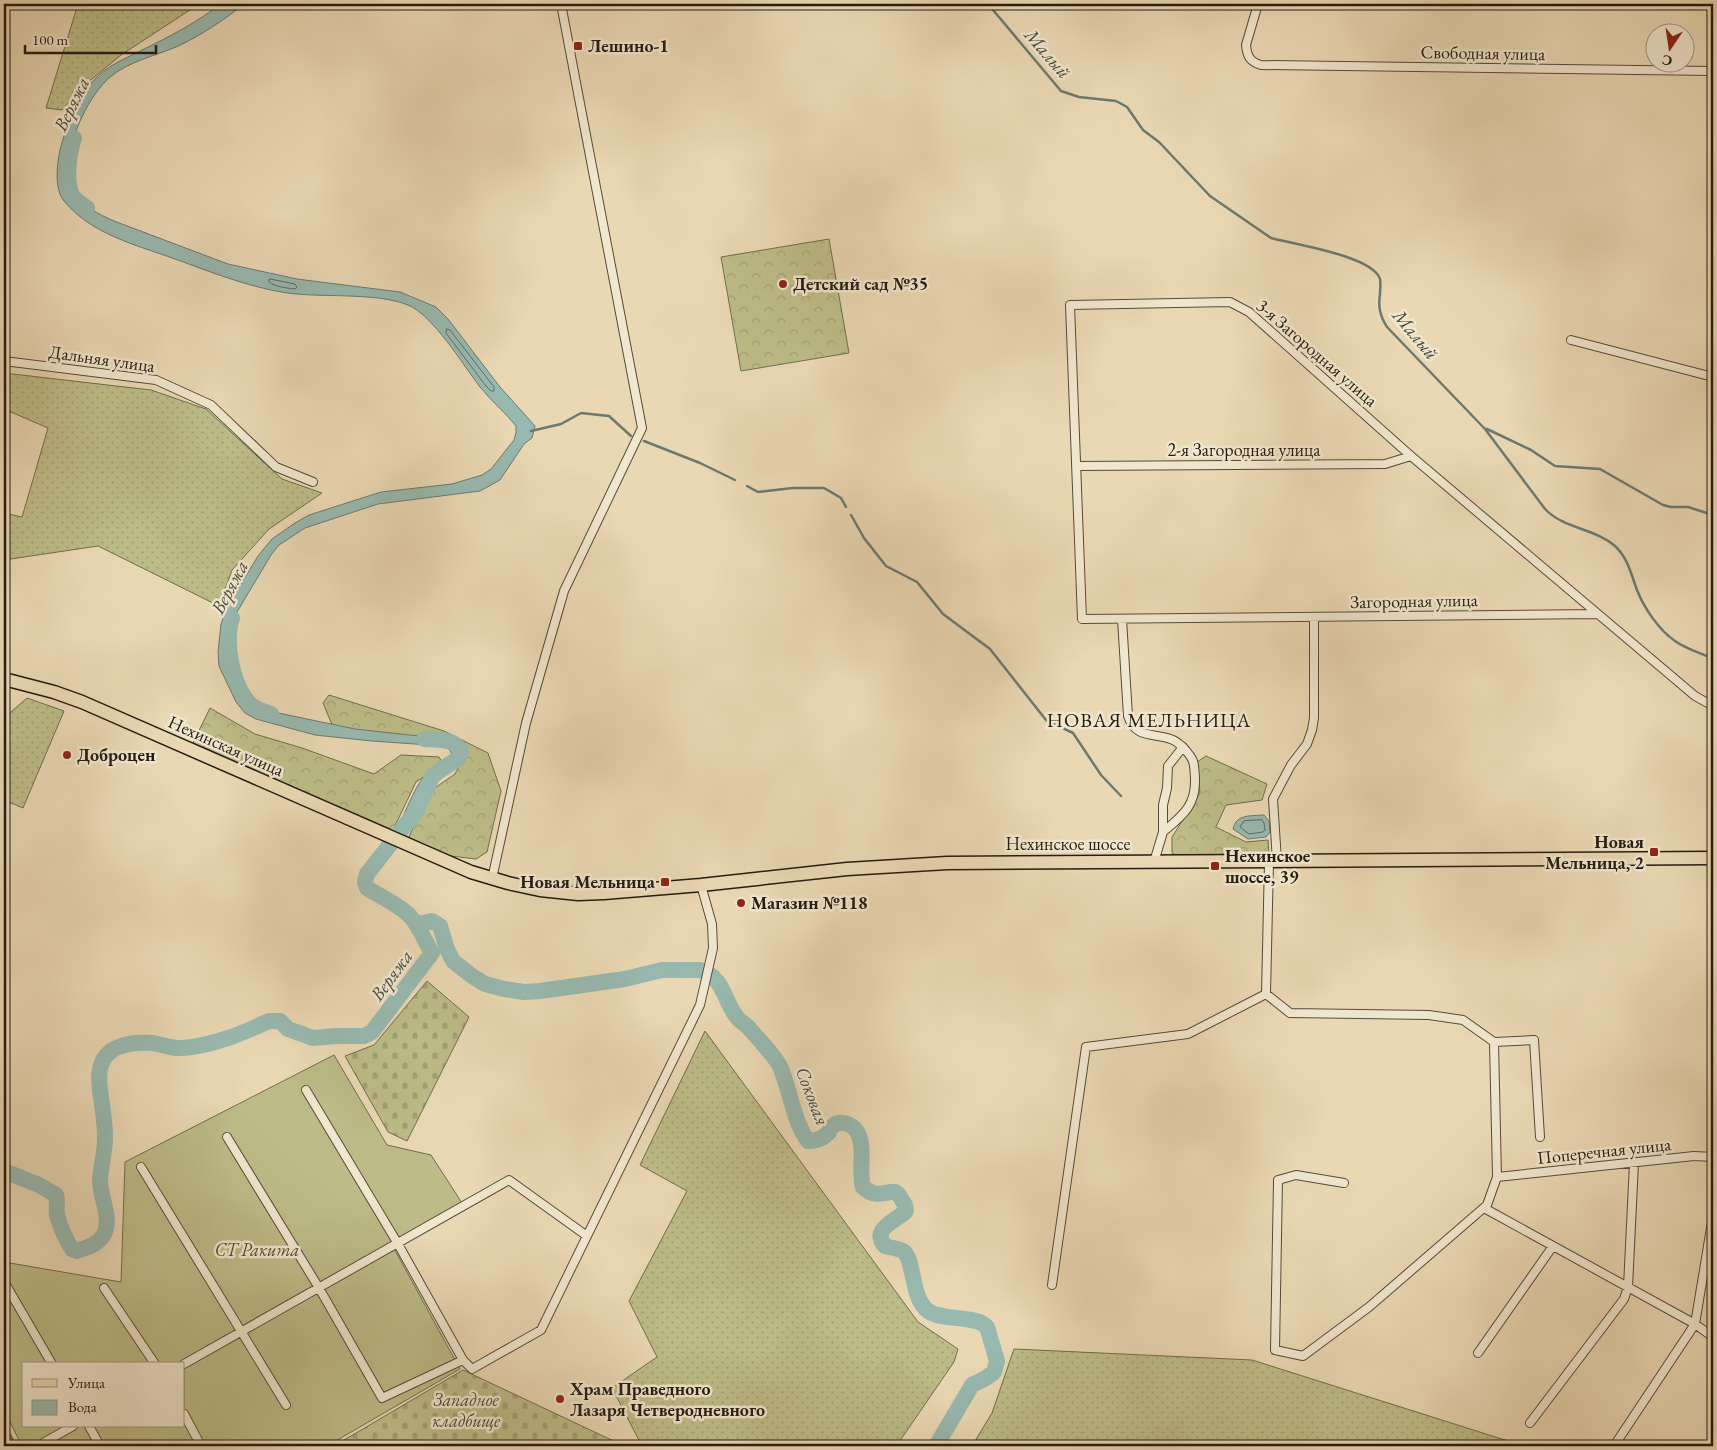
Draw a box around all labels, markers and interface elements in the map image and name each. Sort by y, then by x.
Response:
scale bar [25,22,156,54]
water label: Малый [1018,22,1077,84]
north arrow [1644,22,1694,72]
text: 100 m [32,30,69,49]
place label: Лешино-1 [588,34,669,57]
marker: Лешино-1 [572,40,584,52]
street label: Свободная улица [1420,40,1546,65]
text: С [1660,51,1674,71]
water label: Веряжа [47,73,95,136]
place label: Детский сад №35 [793,272,928,295]
marker: Детский сад №35 [777,278,789,290]
street label: 3-я Загородная улица [1252,294,1383,412]
water label: Малый [1387,303,1444,365]
street label: Дальняя улица [48,340,157,377]
street label: 2-я Загородная улица [1167,438,1321,461]
water label: Веряжа [204,556,254,619]
street label: Загородная улица [1350,588,1479,613]
district label: НОВАЯ МЕЛЬНИЦА [1047,707,1251,733]
street label: Нехинская улица [165,710,288,782]
place label: Доброцен [77,743,156,766]
marker: Доброцен [61,749,73,761]
place label: Новая Мельница, 2 [1545,830,1644,874]
street label: Нехинское шоссе [1005,832,1131,855]
place label: Нехинское шоссе, 39 [1225,844,1311,888]
marker: Новая Мельница, 2 [1648,846,1660,858]
marker: Нехинское шоссе, 39 [1209,860,1221,872]
place label: Новая Мельница [520,870,655,893]
marker: Новая Мельница [659,876,671,888]
place label: Магазин №118 [751,891,868,914]
marker: Магазин №118 [735,897,747,909]
water label: Веряжа [364,945,418,1007]
water label: Соковая [790,1063,835,1129]
street label: Поперечная улица [1536,1132,1673,1169]
park label: СТ Ракита [215,1238,299,1261]
legend [22,1362,185,1428]
text: Улица [67,1373,105,1392]
place label: Храм Праведного Лазаря Четверодневного [569,1377,765,1421]
park label: Западное кладбище [432,1388,501,1432]
marker: Храм Праведного Лазаря Четверодневного [554,1393,566,1405]
text: Вода [68,1397,97,1416]

